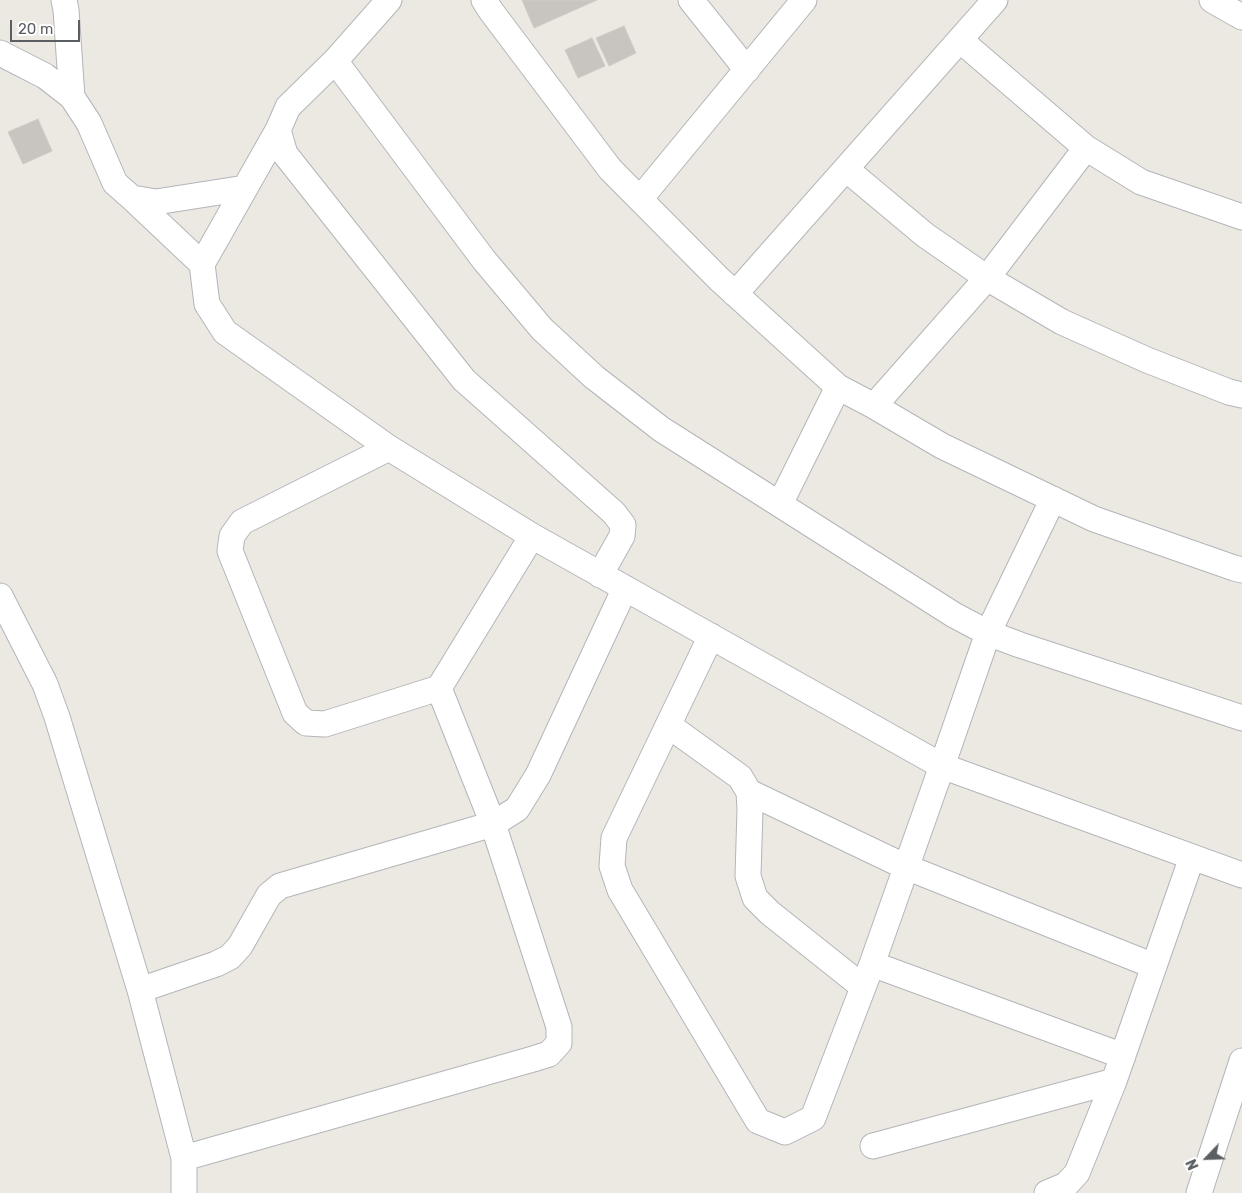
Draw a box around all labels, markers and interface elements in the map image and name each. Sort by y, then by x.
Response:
scale bar [12,10,82,42]
text: 20 m [18,20,53,38]
north arrow [1182,1133,1232,1183]
text: N [1183,1156,1203,1172]

